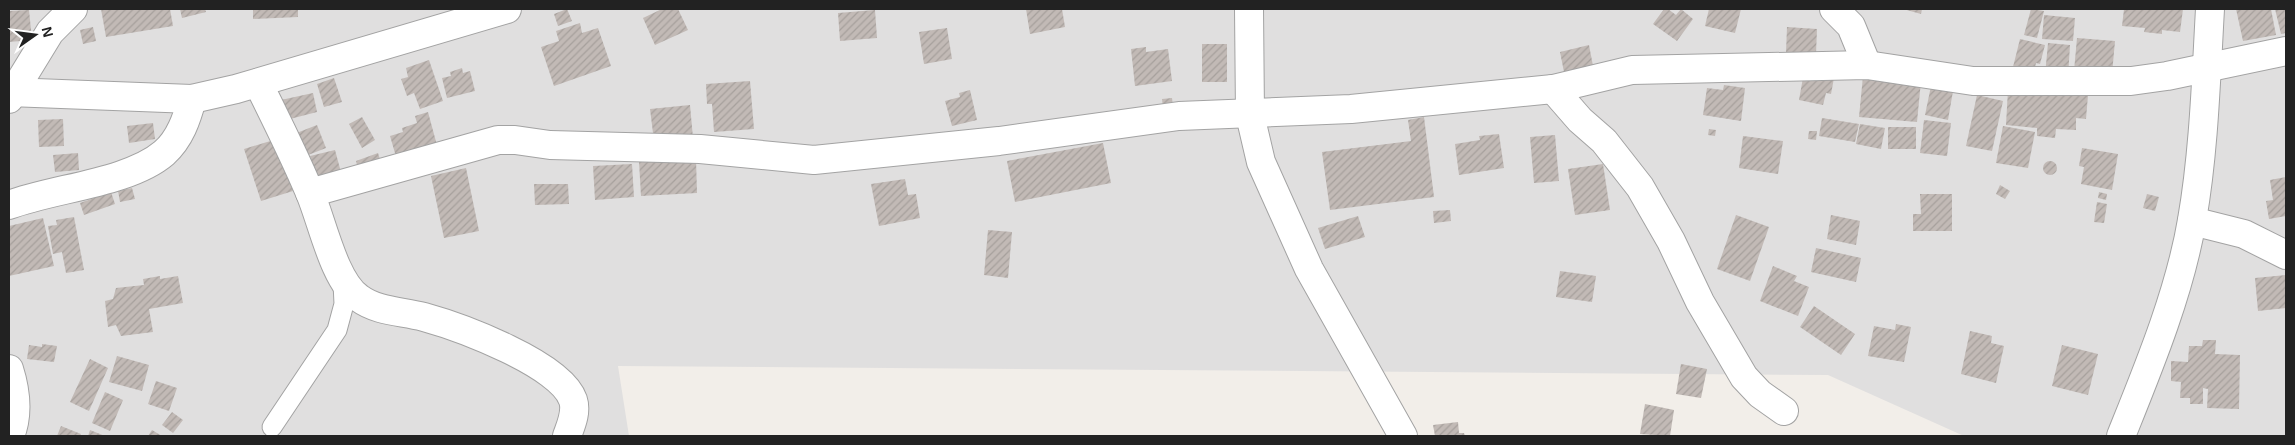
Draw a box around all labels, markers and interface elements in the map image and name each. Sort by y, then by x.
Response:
north arrow [10,10,60,60]
text: N [39,25,57,39]

